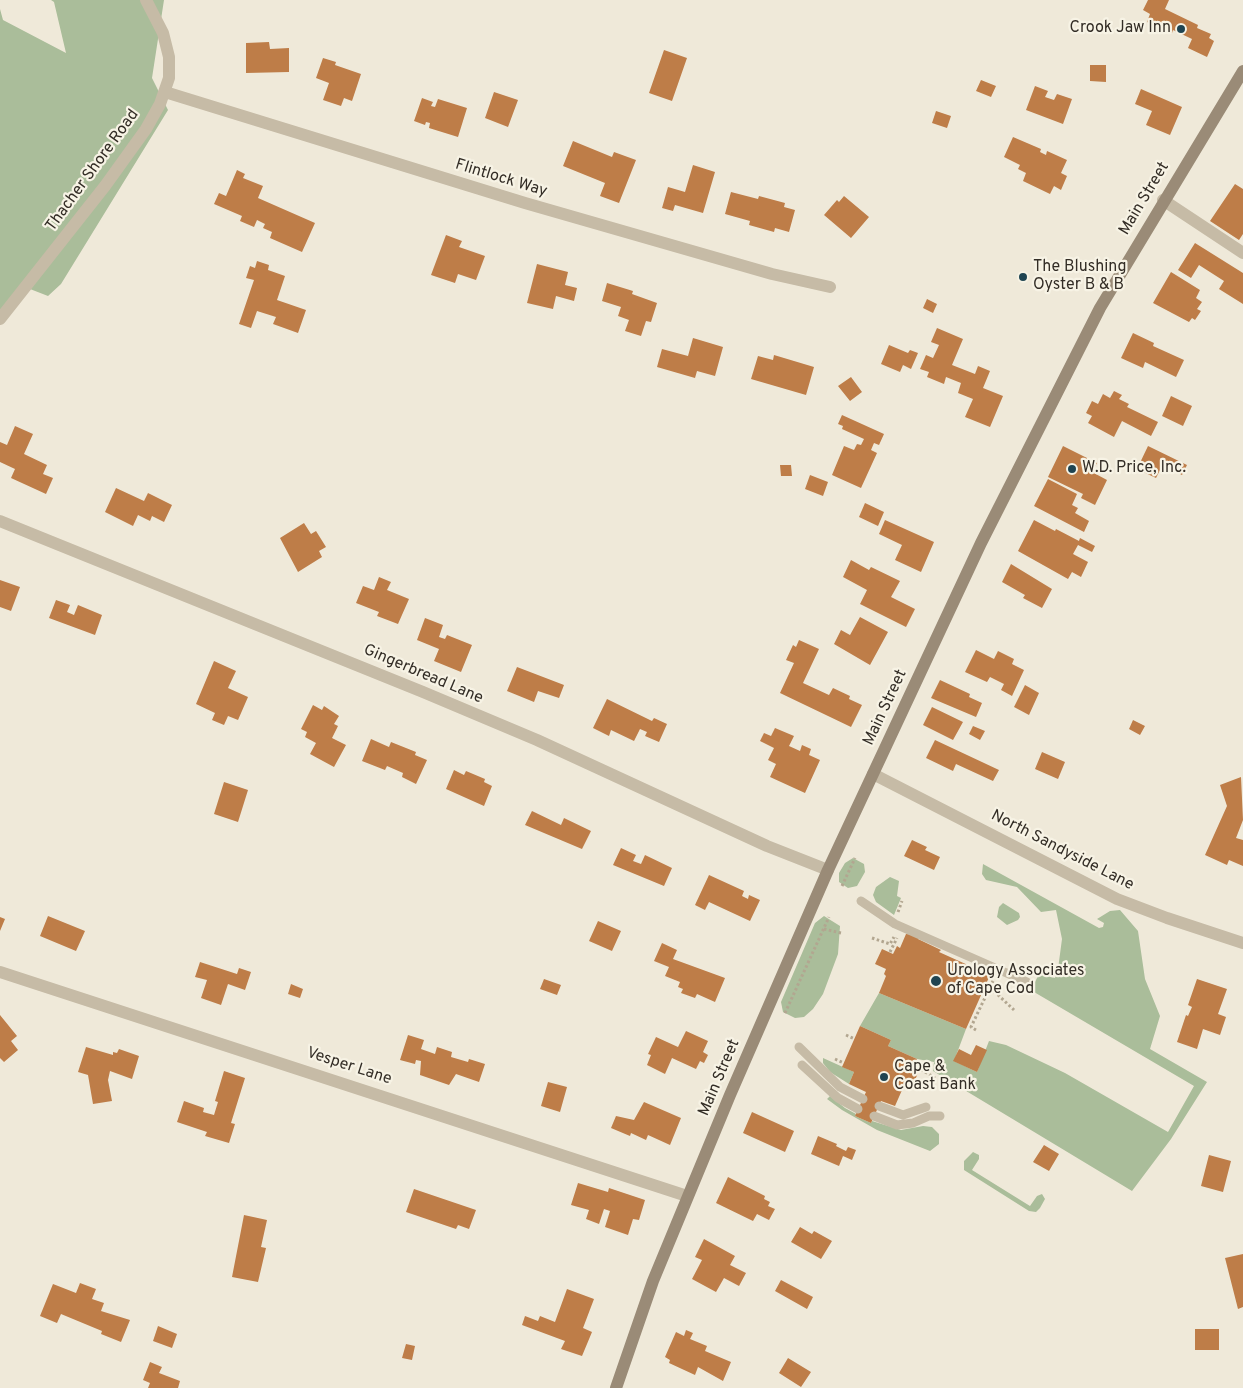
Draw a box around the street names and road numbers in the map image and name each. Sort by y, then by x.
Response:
street label: Thacher Shore Road [42,106,144,236]
street label: Flintlock Way [453,156,549,202]
street label: Main Street [1116,159,1174,239]
street label: Gingerbread Lane [360,641,486,709]
street label: Main Street [860,667,912,749]
street label: North Sandyside Lane [987,807,1137,895]
street label: Main Street [695,1037,745,1119]
street label: Vesper Lane [304,1044,394,1090]

